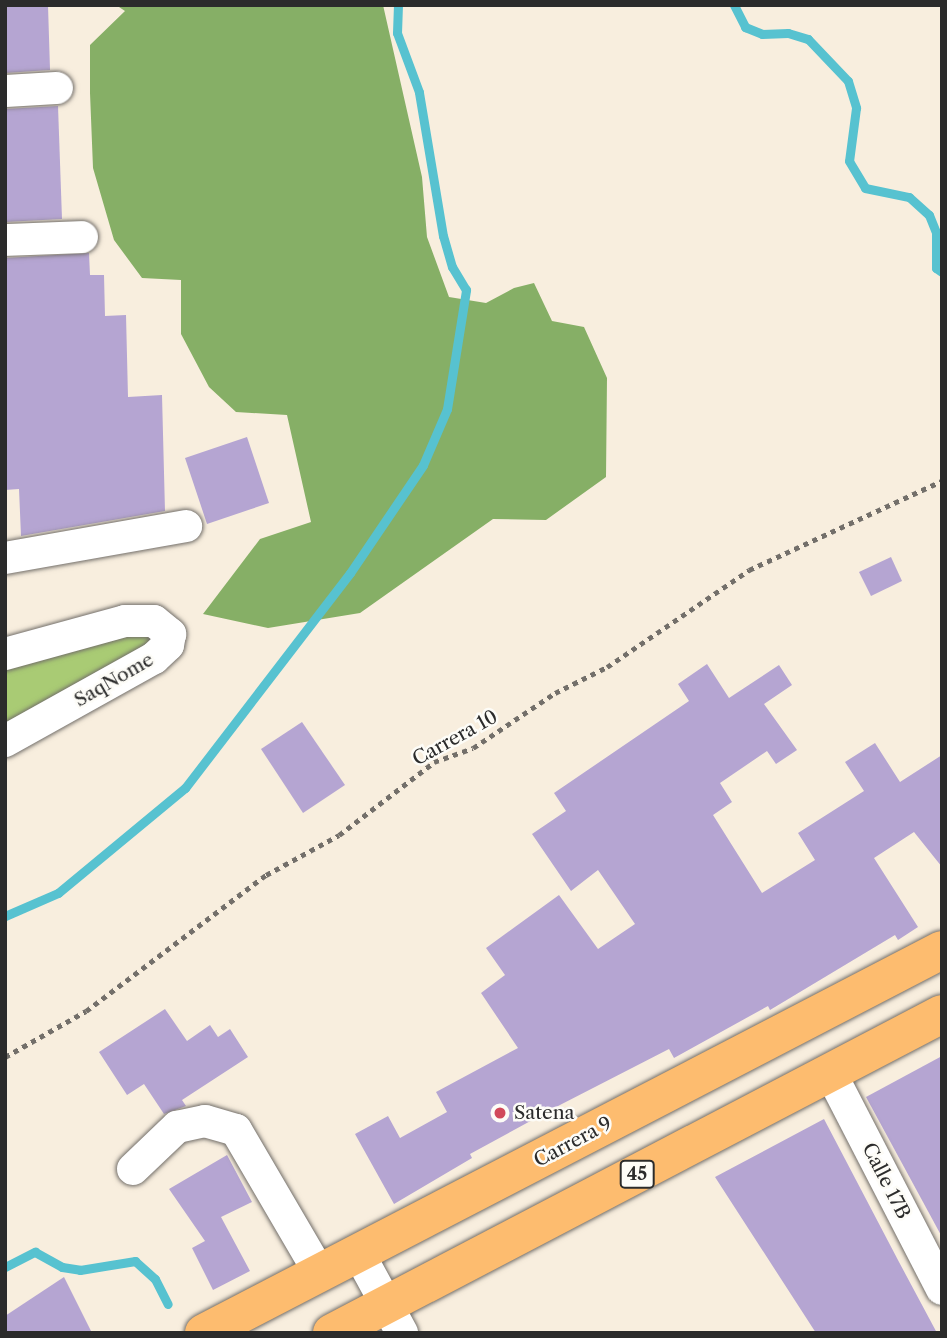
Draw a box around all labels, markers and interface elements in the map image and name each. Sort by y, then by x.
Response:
street label: SaqNome [70,648,158,712]
street label: Carrera 10 [408,705,502,771]
place label: Satena [514,1102,575,1124]
marker: Satena [492,1105,508,1121]
street label: Carrera 9 [530,1112,616,1172]
street label: Calle 17B [857,1139,915,1223]
road number: 45 [620,1160,654,1189]

